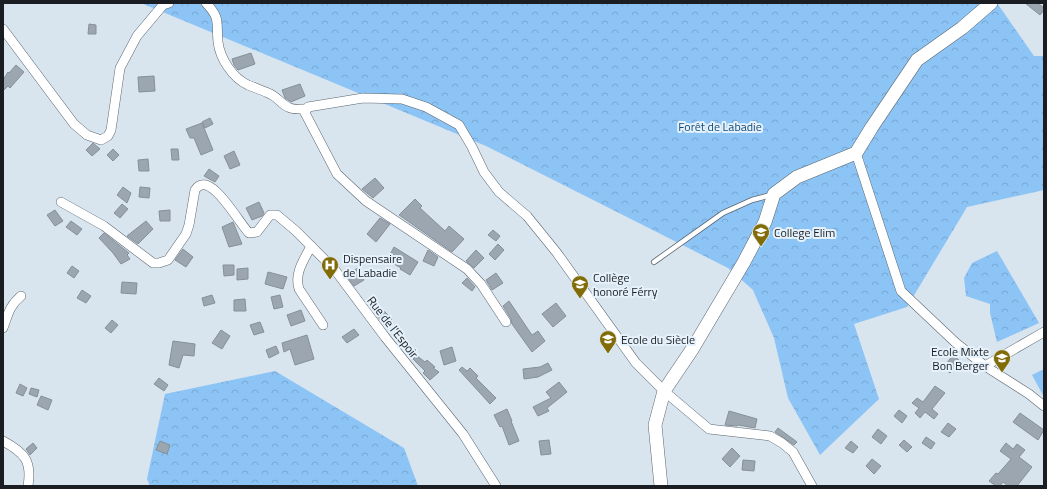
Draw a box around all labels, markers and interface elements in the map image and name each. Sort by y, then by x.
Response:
park label: Forêt de Labadie [678,117,762,136]
school or university icon: College Elim [751,222,771,247]
place label: College Elim [774,223,835,242]
place label: Dispensaire de Labadie [343,249,402,282]
hospital icon: Dispensaire de Labadie [320,255,340,280]
place label: Collège honoré Férry [593,268,658,301]
school or university icon: Collège honoré Férry [570,274,590,299]
street label: Rue de l'Espoir [363,292,423,362]
school or university icon: Ecole du Siècle [598,329,618,354]
place label: Ecole du Siècle [621,330,695,349]
place label: Ecole Mixte Bon Berger [931,342,989,375]
school or university icon: Ecole Mixte Bon Berger [992,348,1012,373]

